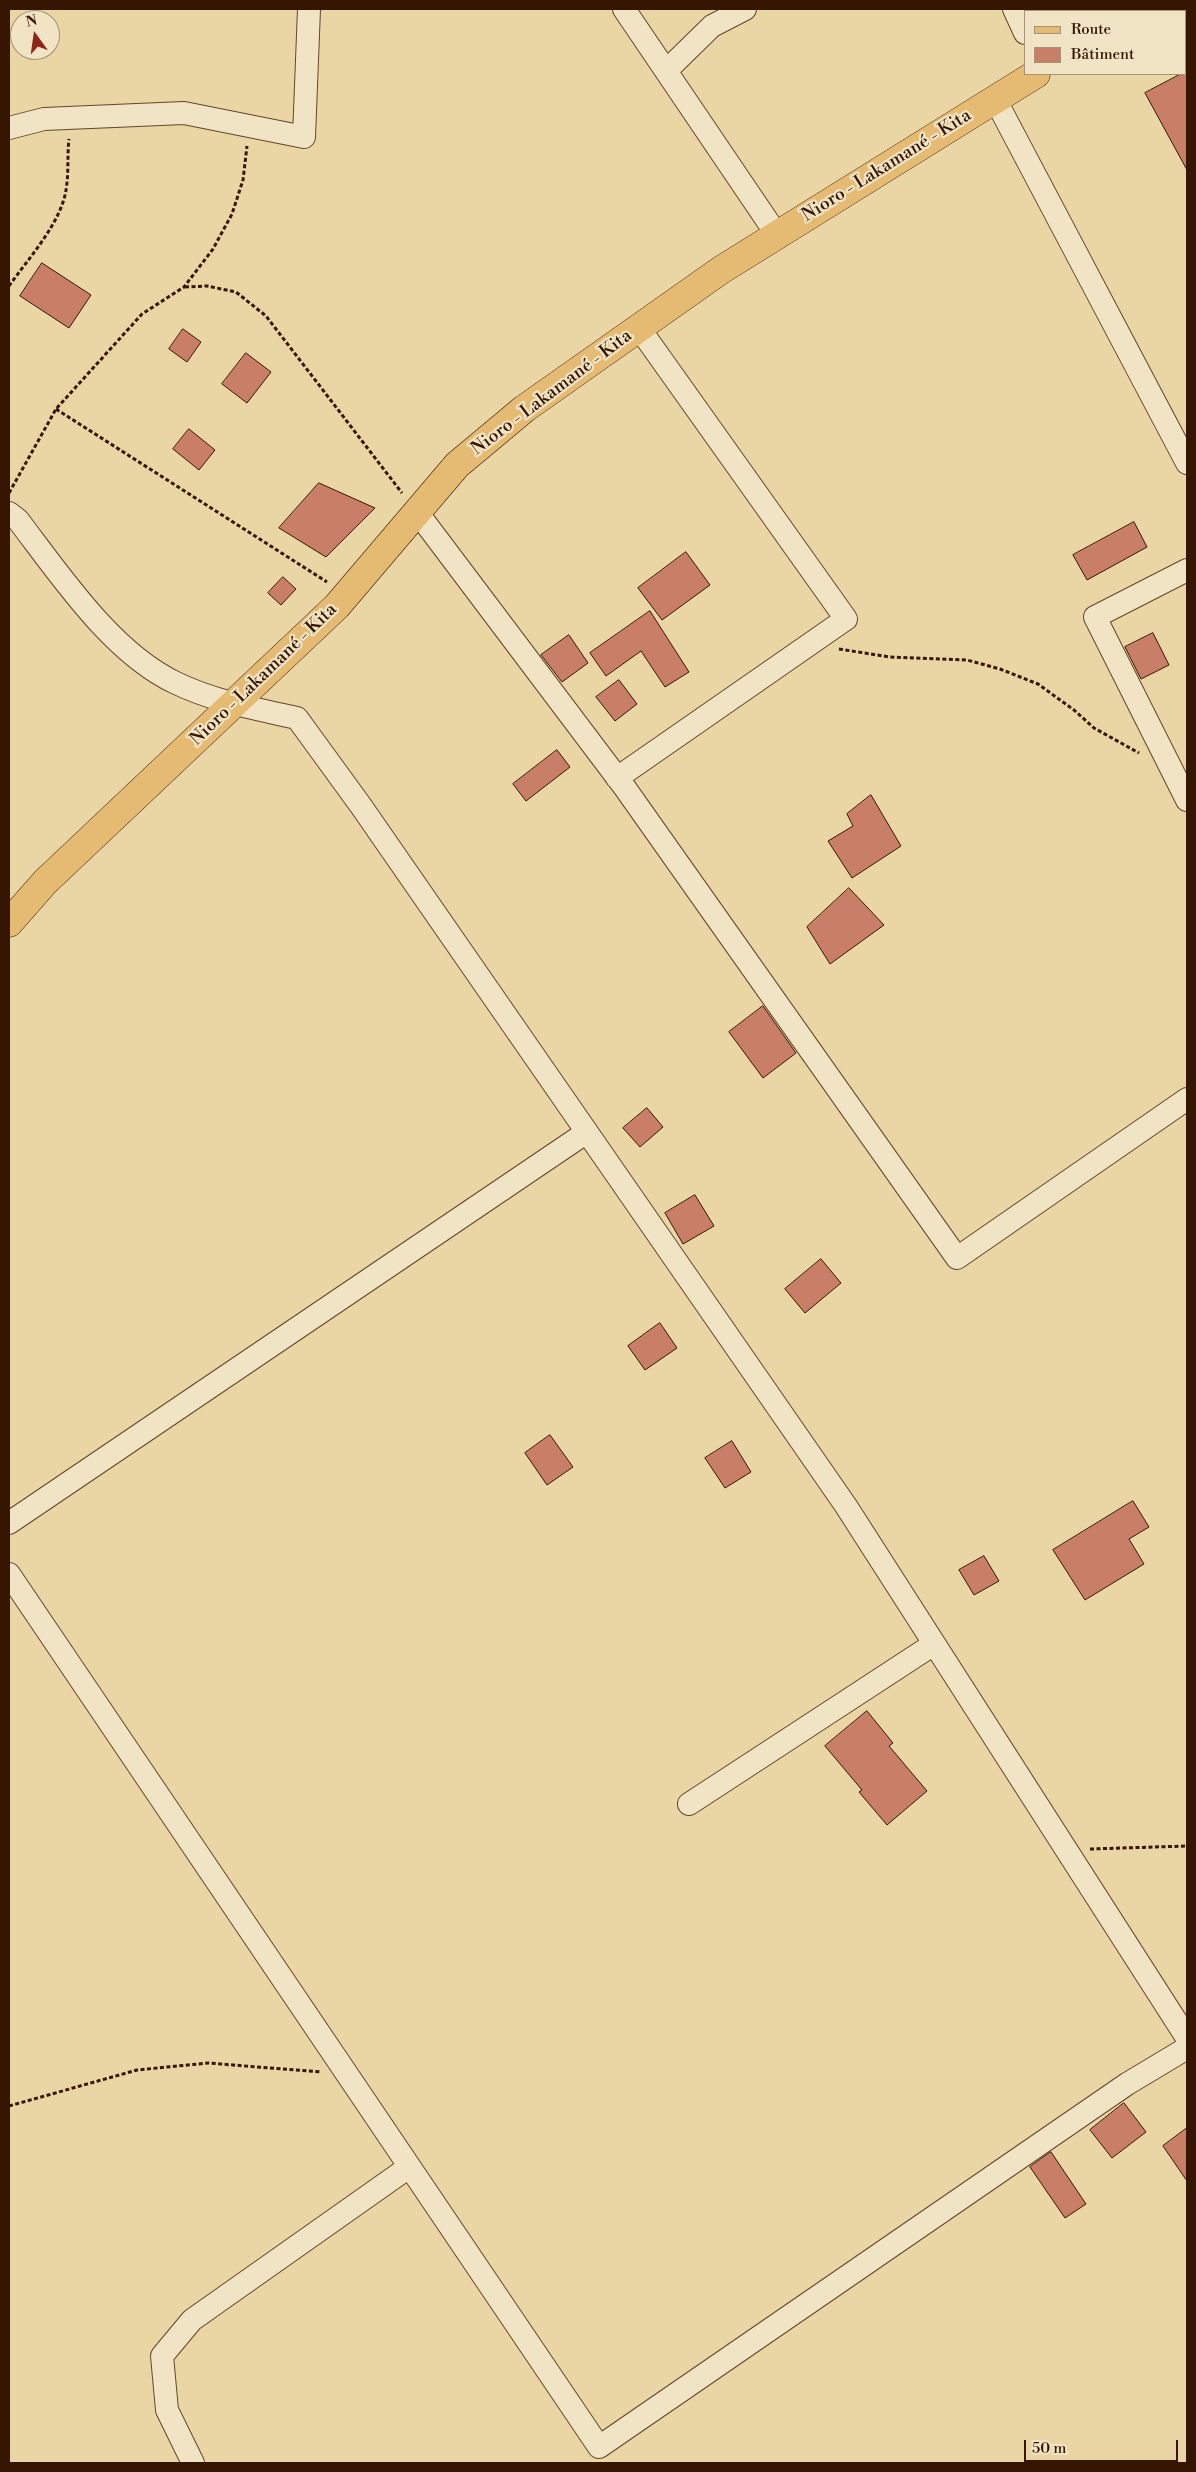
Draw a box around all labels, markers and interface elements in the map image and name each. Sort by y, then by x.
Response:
north arrow [10,10,60,60]
legend [1024,10,1186,75]
text: N [24,11,39,31]
text: Route [1071,20,1111,39]
text: Bâtiment [1071,45,1134,64]
street label: Nioro - Lakamané - Kita [798,105,976,227]
street label: Nioro - Lakamané - Kita [467,326,637,460]
street label: Nioro - Lakamané - Kita [186,599,342,751]
scale bar [1026,2430,1180,2462]
text: 50 m [1032,2439,1066,2458]

